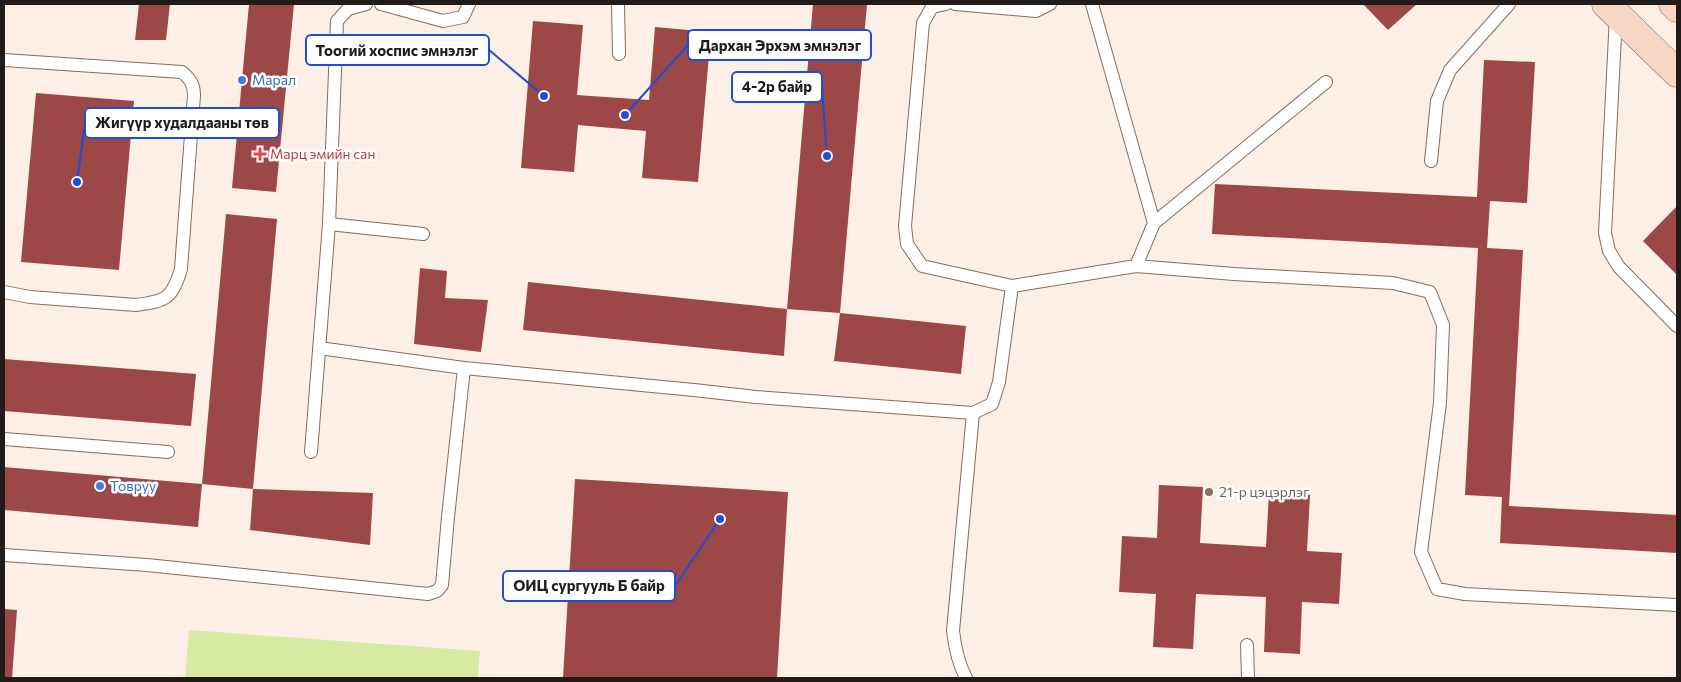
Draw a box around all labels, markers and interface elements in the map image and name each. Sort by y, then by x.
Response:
callout: Дархан Эрхэм эмнэлэг [688,30,871,60]
callout: Тоогий хоспис эмнэлэг [306,35,489,65]
text: Дархан Эрхэм эмнэлэг [699,36,862,54]
text: Тоогий хоспис эмнэлэг [316,41,479,59]
place label: Марал [252,71,296,88]
callout: 4-2р байр [732,72,822,102]
marker: Марал [236,74,248,86]
text: 4-2р байр [742,77,812,95]
callout: Жигүүр худалдааны төв [85,108,279,138]
text: Жигүүр худалдааны төв [95,113,269,131]
place label: Марц эмийн сан [270,145,375,162]
marker: Марц эмийн сан [254,148,266,160]
place label: Товруу [110,477,156,494]
marker: Товруу [94,480,106,492]
place label: 21-р цэцэрлэг [1219,483,1309,500]
marker: 21-р цэцэрлэг [1203,486,1215,498]
callout: ОИЦ сургууль Б байр [503,571,675,601]
text: ОИЦ сургууль Б байр [513,576,665,594]

